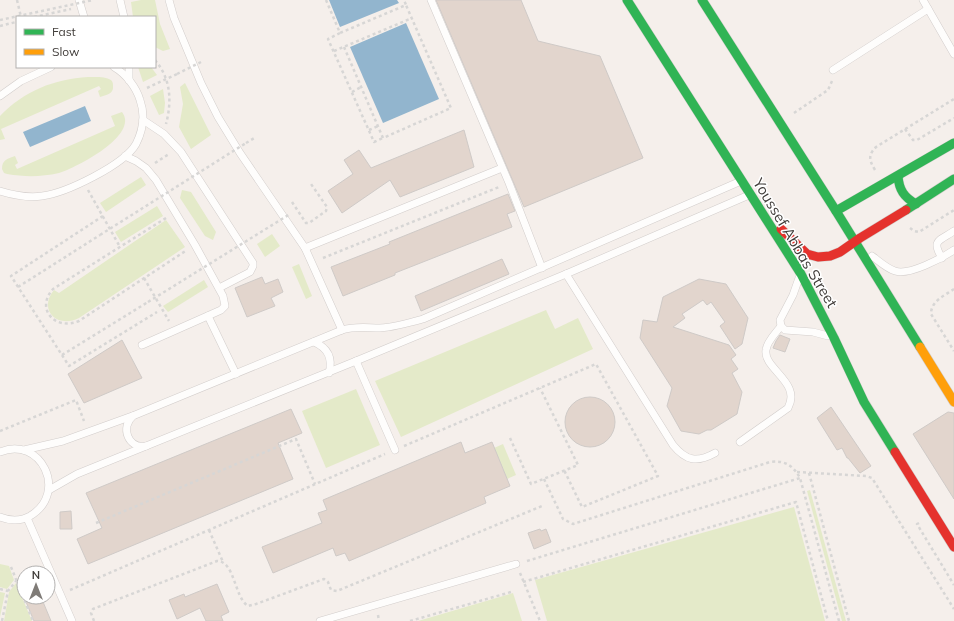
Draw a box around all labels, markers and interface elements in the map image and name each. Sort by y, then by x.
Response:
legend [16,16,156,68]
text: Fast [52,24,76,39]
text: Slow [52,44,80,59]
street label: Youssef Abbas Street [749,174,842,311]
north arrow [16,565,56,605]
text: N [32,568,40,582]

